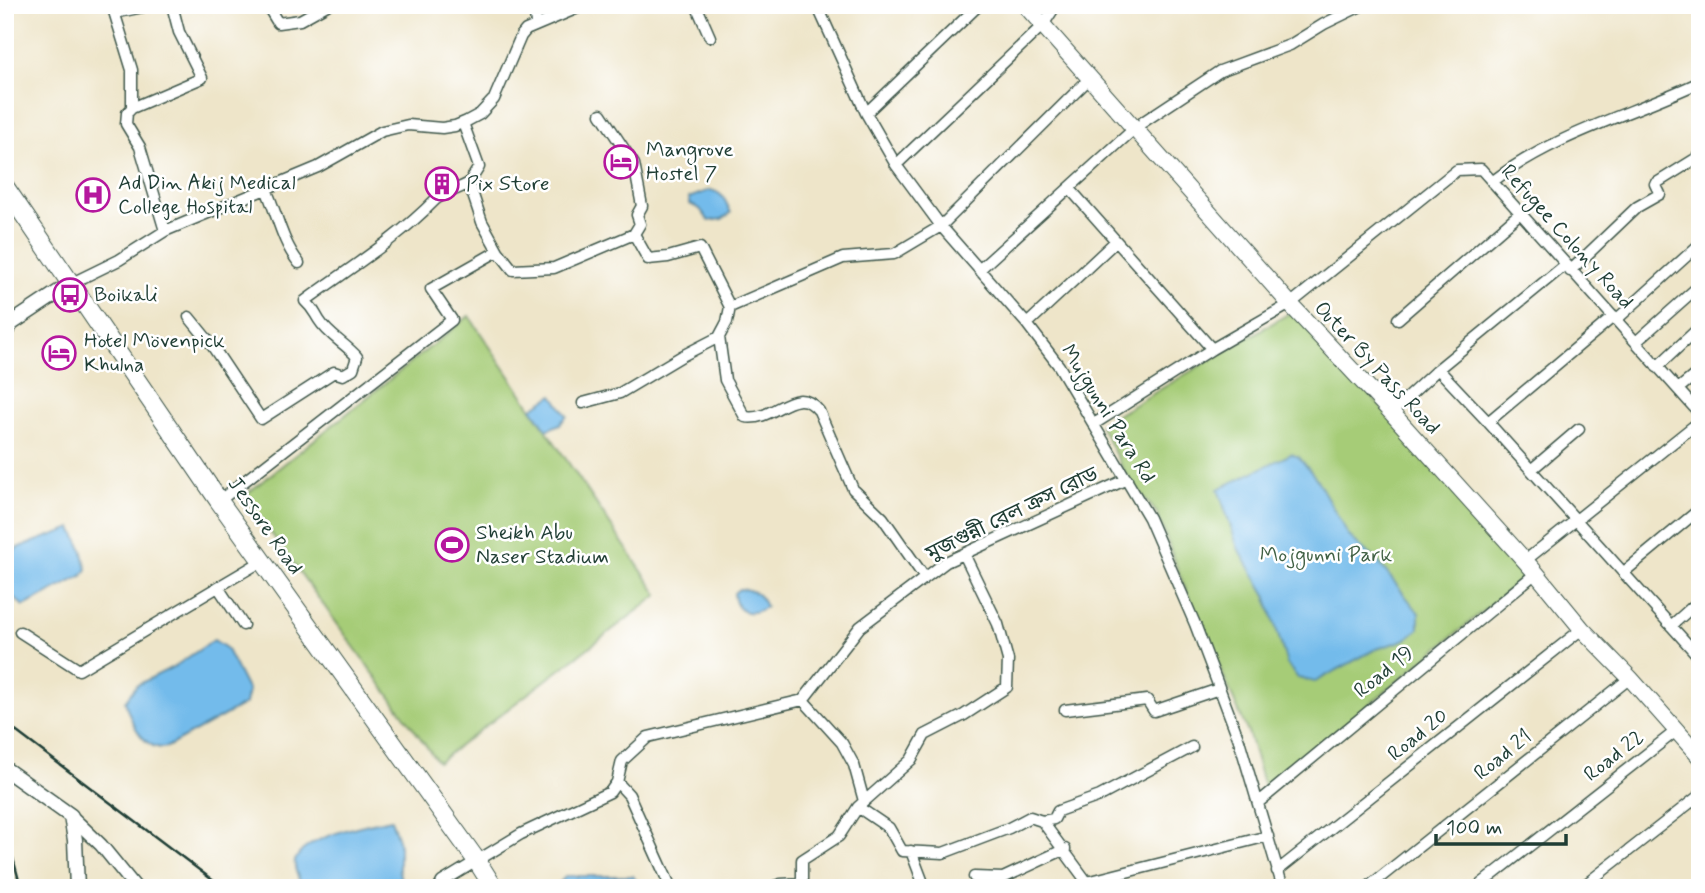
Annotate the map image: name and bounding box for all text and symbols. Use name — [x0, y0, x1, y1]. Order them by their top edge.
place label: Mangrove Hostel 7 — [646, 136, 734, 188]
hotel icon: Mangrove Hostel 7 — [602, 143, 640, 181]
street label: Refugee Colony Road — [1494, 158, 1640, 316]
building icon: Pix Store — [423, 165, 461, 203]
place label: Ad Din Akij Medical College Hospital — [118, 169, 296, 221]
place label: Pix Store — [466, 170, 550, 198]
hospital icon: Ad Din Akij Medical College Hospital — [74, 176, 112, 214]
bus stop icon: Boikali — [51, 276, 89, 314]
place label: Boikali — [94, 281, 158, 309]
street label: Outer By Pass Road — [1308, 295, 1446, 441]
place label: Hotel Mövenpick Khulna — [84, 327, 225, 379]
hotel icon: Hotel Mövenpick Khulna — [40, 334, 78, 372]
street label: Mujgunni Para Rd — [1053, 339, 1162, 489]
street label: মুজগুন্নী রেল ক্রস রোড — [920, 460, 1104, 568]
street label: Jessore Road — [221, 471, 309, 581]
place label: Sheikh Abu Naser Stadium — [476, 519, 609, 571]
sports icon: Sheikh Abu Naser Stadium — [433, 526, 471, 564]
park label: Mojgunni Park — [1260, 541, 1392, 570]
street label: Road 19 — [1348, 639, 1420, 705]
street label: Road 20 — [1382, 702, 1454, 768]
street label: Road 21 — [1468, 723, 1538, 787]
street label: Road 22 — [1578, 724, 1650, 788]
scale bar — [1436, 802, 1565, 846]
text: 100 m — [1446, 814, 1502, 842]

